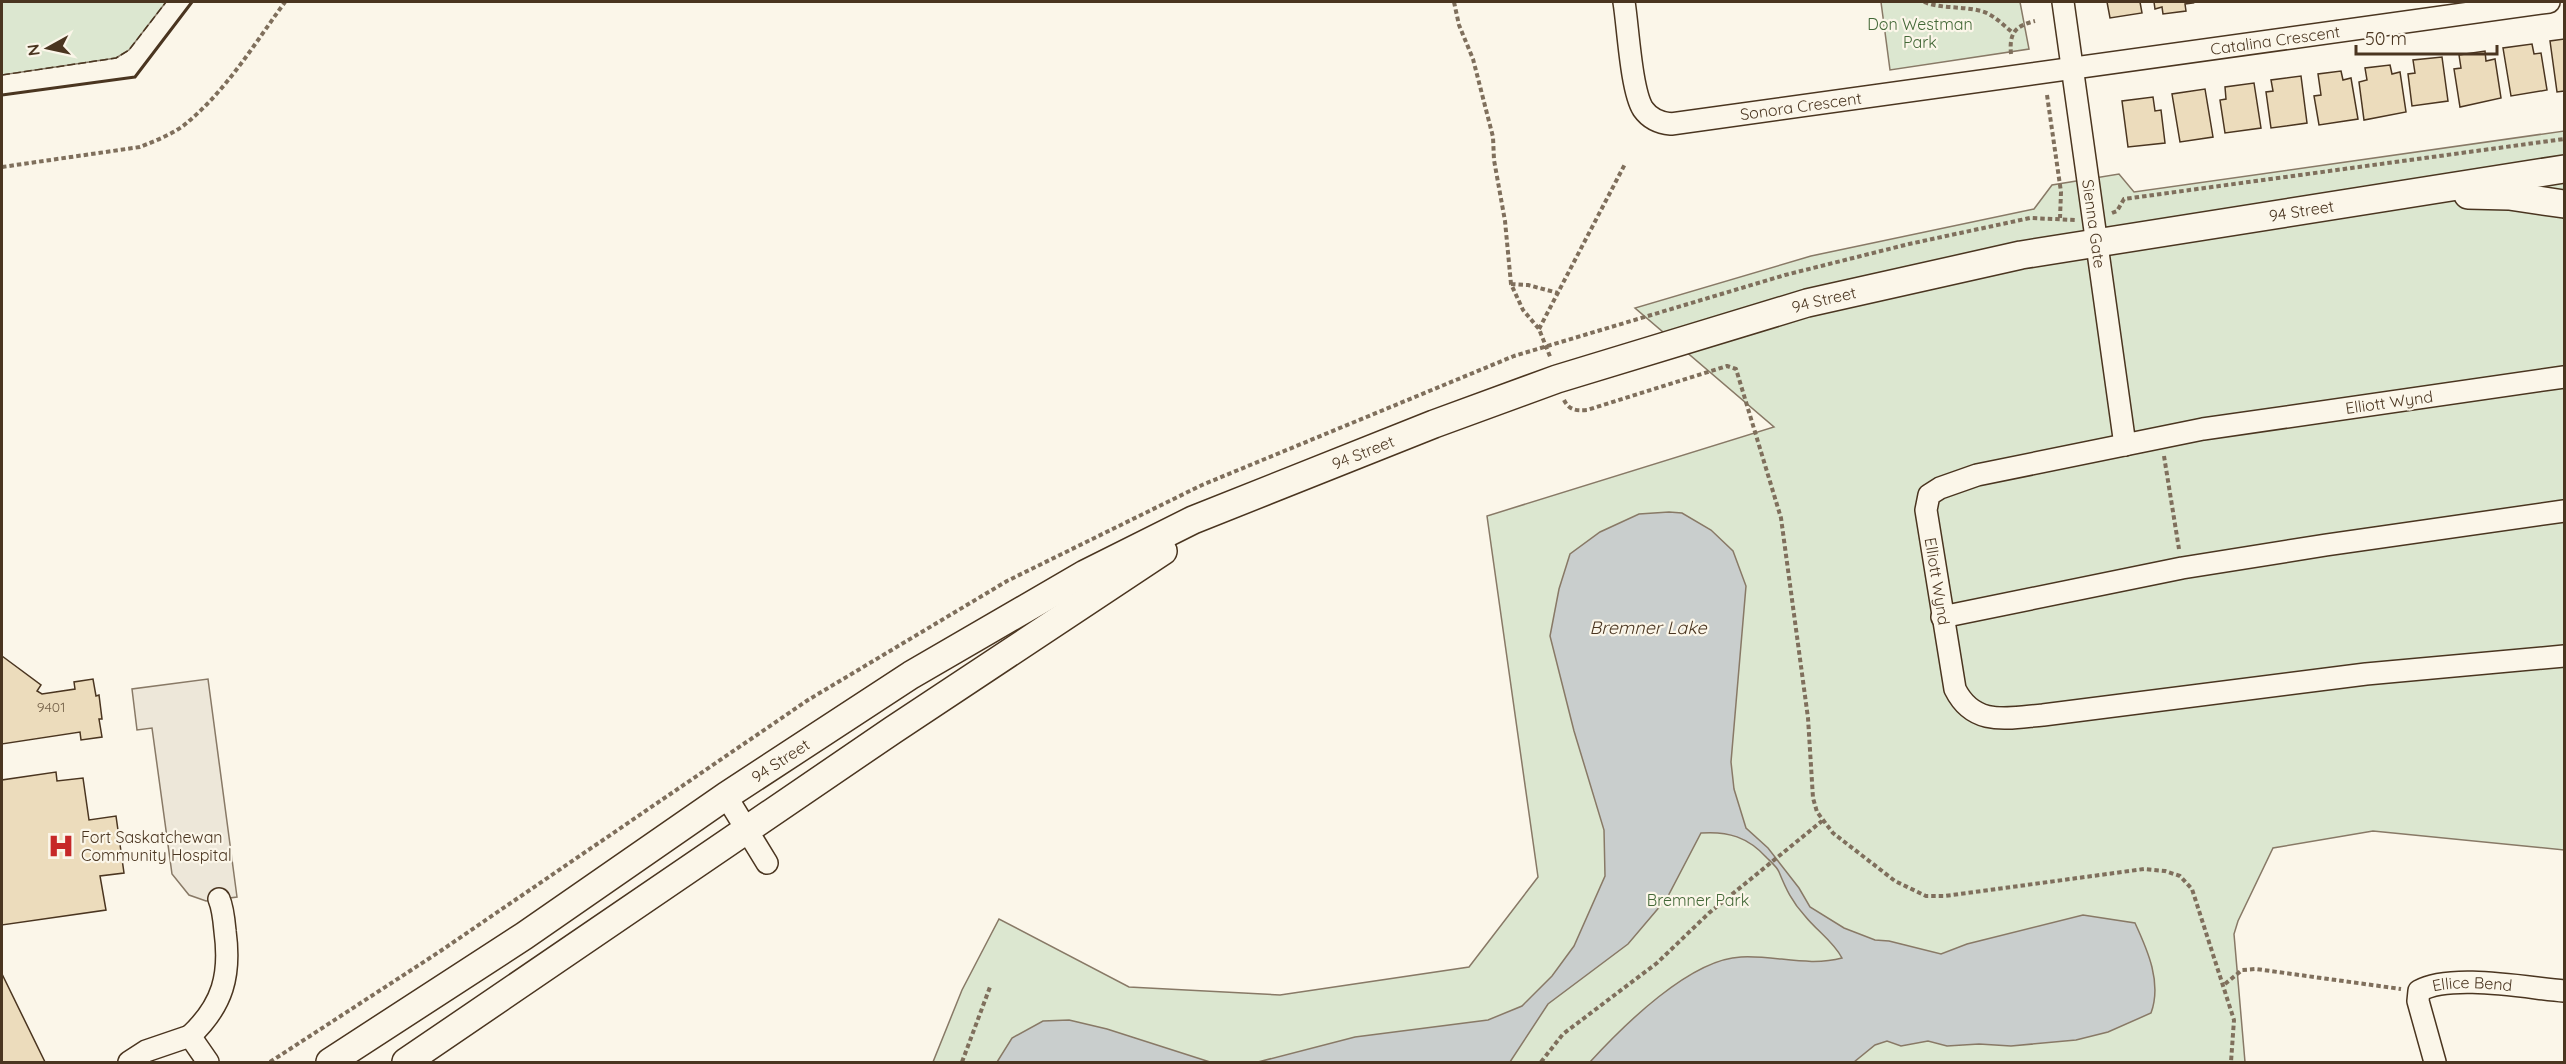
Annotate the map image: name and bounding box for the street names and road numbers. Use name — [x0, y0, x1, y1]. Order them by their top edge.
street label: Catalina Crescent — [2209, 21, 2341, 59]
street label: Sonora Crescent — [1739, 88, 1863, 124]
street label: Sienna Gate — [2078, 178, 2110, 270]
street label: 94 Street — [2267, 196, 2335, 226]
street label: 94 Street — [1789, 282, 1858, 317]
street label: Elliott Wynd — [2344, 386, 2434, 418]
street label: 94 Street — [1329, 431, 1397, 474]
street label: Elliott Wynd — [1921, 536, 1954, 626]
street label: 94 Street — [747, 734, 813, 787]
street label: Ellice Bend — [2430, 972, 2513, 996]

